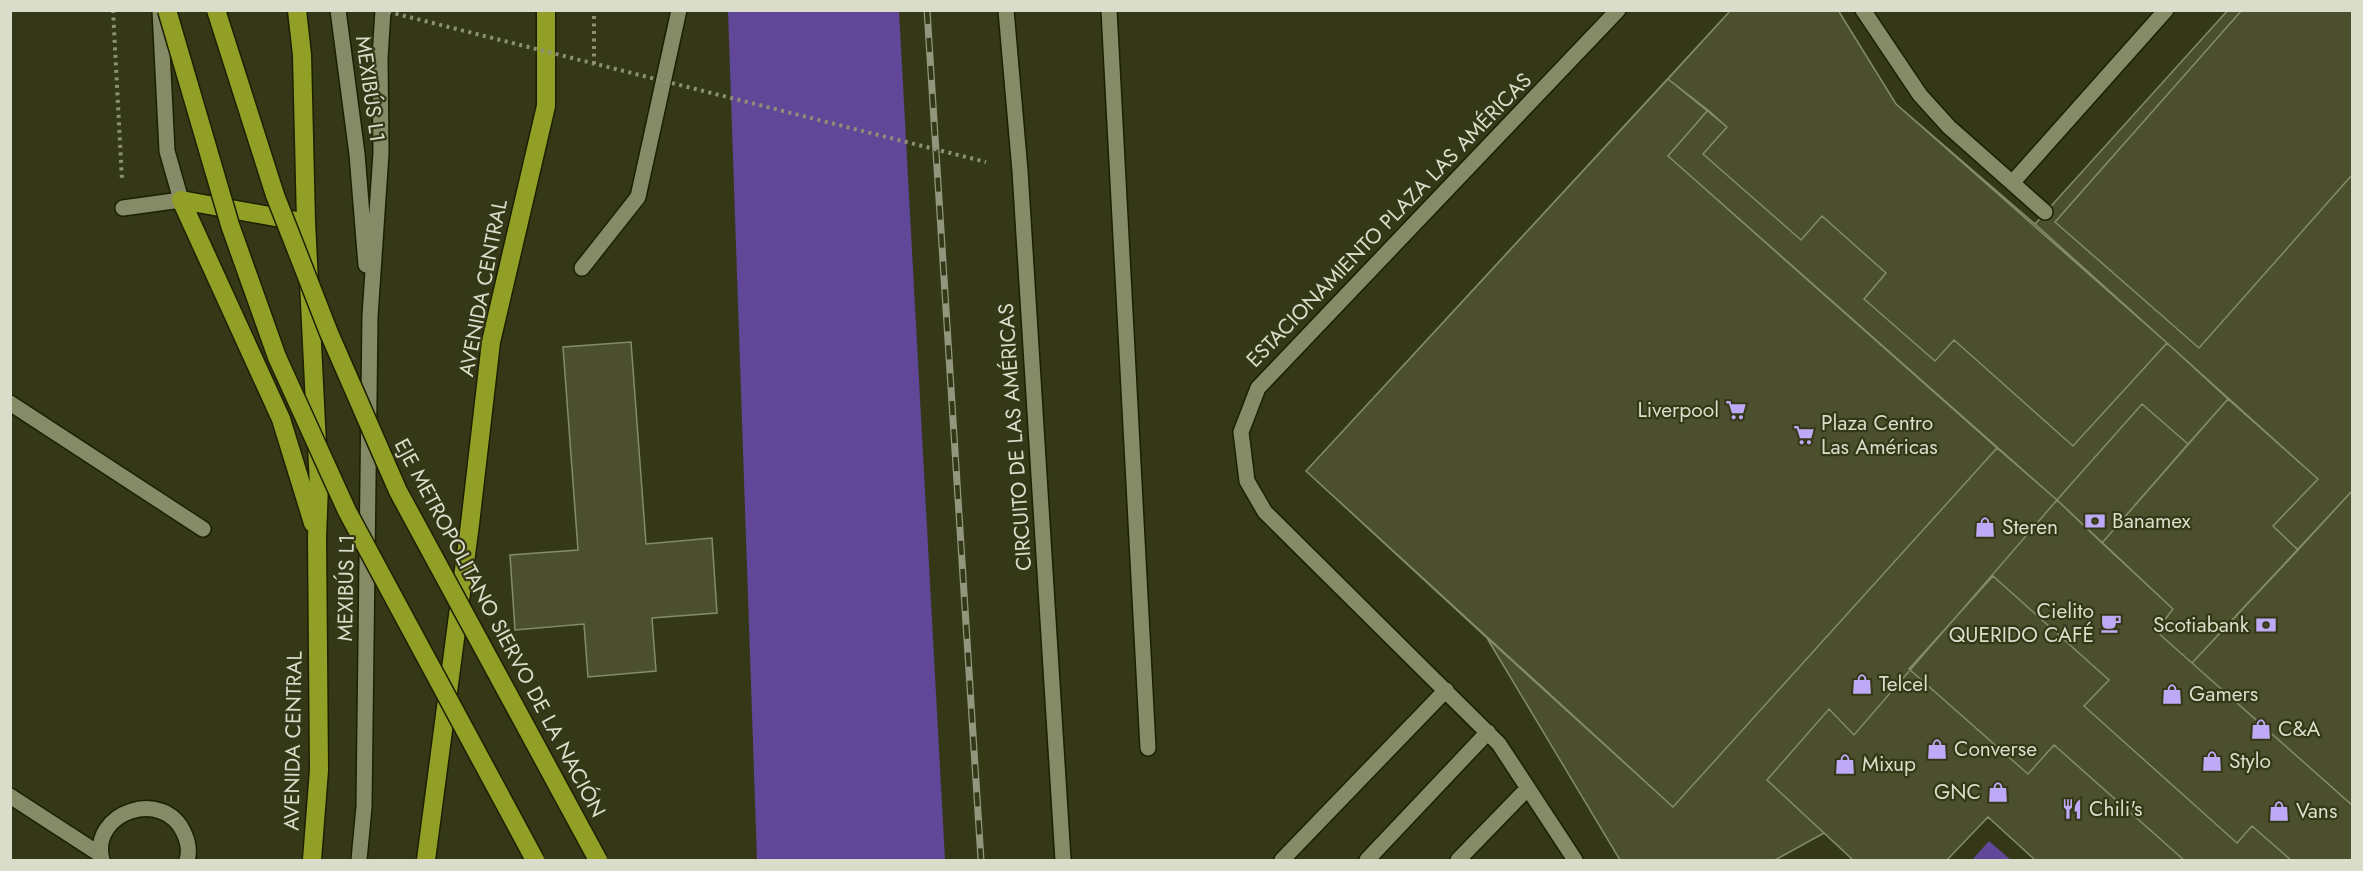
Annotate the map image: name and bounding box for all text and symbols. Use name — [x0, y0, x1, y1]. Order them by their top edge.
street label: MEXIBÚS L1 — [348, 34, 392, 144]
street label: ESTACIONAMIENTO PLAZA LAS AMÉRICAS — [1240, 66, 1538, 374]
street label: AVENIDA CENTRAL — [451, 197, 515, 379]
street label: CIRCUITO DE LAS AMÉRICAS — [991, 302, 1039, 572]
place label: Liverpool — [1637, 395, 1719, 425]
supermarket icon: Liverpool — [1724, 398, 1748, 422]
place label: Plaza Centro Las Américas — [1821, 408, 1938, 462]
supermarket icon: Plaza Centro Las Américas — [1792, 423, 1816, 447]
street label: EJE METROPOLITANO SIERVO DE LA NACIÓN — [387, 433, 613, 823]
place label: Banamex — [2112, 506, 2191, 536]
bank icon: Banamex — [2083, 509, 2107, 533]
place label: Steren — [2002, 512, 2058, 542]
shop icon: Steren — [1973, 515, 1997, 539]
street label: MEXIBÚS L1 — [330, 534, 362, 642]
place label: Cielito QUERIDO CAFÉ — [1949, 596, 2094, 650]
place label: Scotiabank — [2153, 610, 2250, 640]
cafe icon: Cielito QUERIDO CAFÉ — [2099, 611, 2123, 635]
bank icon: Scotiabank — [2254, 613, 2278, 637]
street label: AVENIDA CENTRAL — [276, 650, 310, 831]
place label: Telcel — [1879, 669, 1928, 699]
shop icon: Telcel — [1850, 672, 1874, 696]
place label: Gamers — [2189, 679, 2258, 709]
shop icon: Gamers — [2160, 682, 2184, 706]
place label: C&A — [2278, 714, 2321, 744]
shop icon: C&A — [2249, 717, 2273, 741]
place label: Converse — [1954, 734, 2037, 764]
shop icon: Converse — [1925, 737, 1949, 761]
place label: Stylo — [2229, 746, 2271, 776]
place label: Mixup — [1862, 749, 1916, 779]
shop icon: Stylo — [2200, 749, 2224, 773]
shop icon: Mixup — [1833, 752, 1857, 776]
place label: GNC — [1934, 777, 1981, 807]
shop icon: GNC — [1986, 780, 2010, 804]
place label: Chili's — [2089, 794, 2143, 824]
place label: Vans — [2296, 796, 2337, 826]
restaurant icon: Chili's — [2060, 797, 2084, 821]
shop icon: Vans — [2267, 799, 2291, 823]

